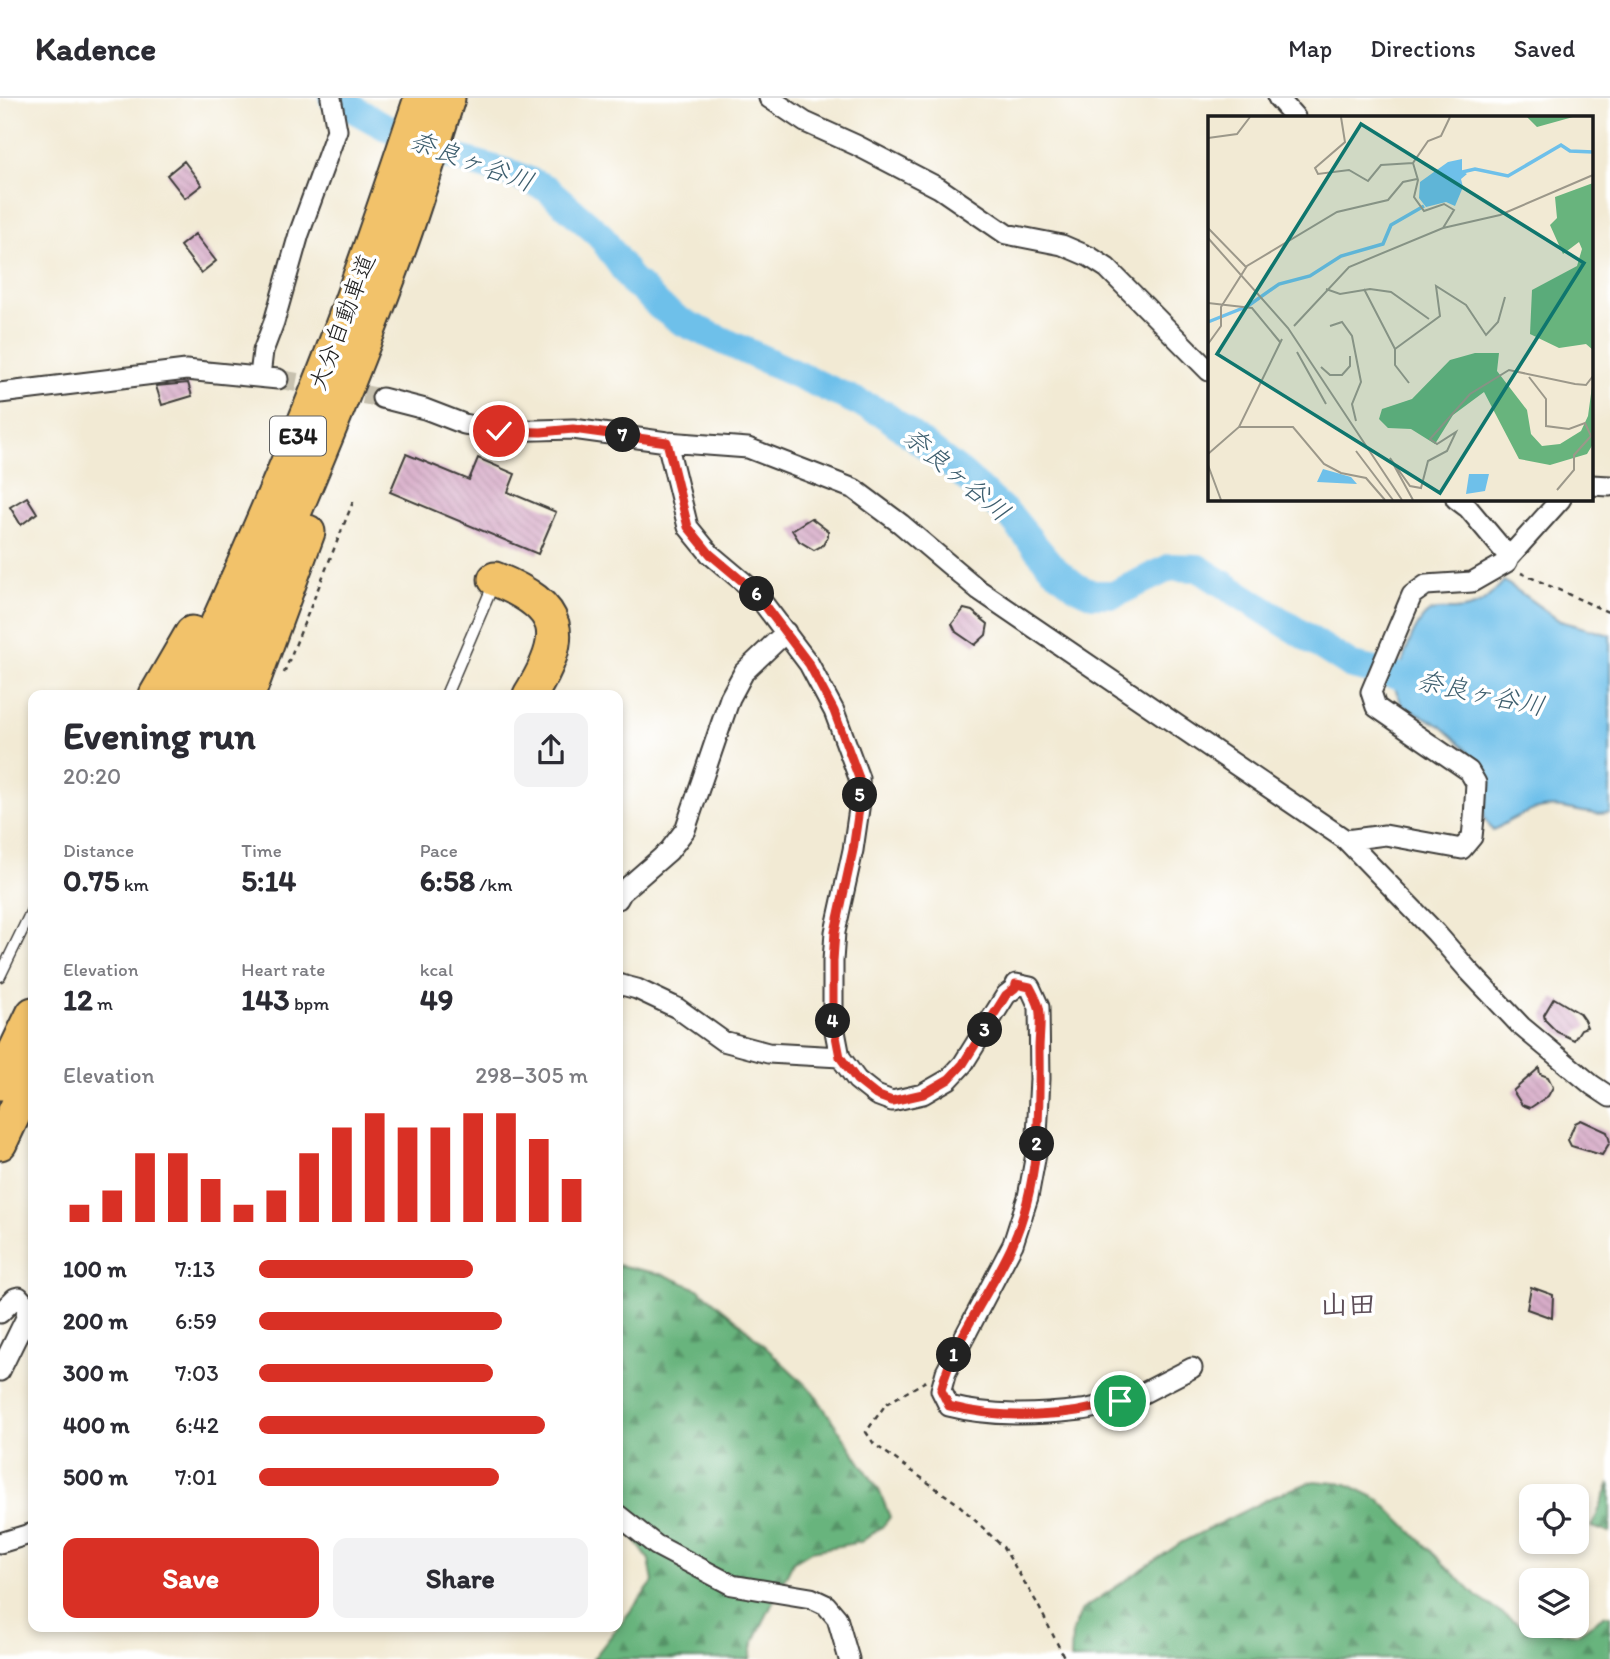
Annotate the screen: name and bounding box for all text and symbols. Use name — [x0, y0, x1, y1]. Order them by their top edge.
text: Kadence — [35, 29, 156, 68]
text: Map — [1288, 34, 1332, 63]
text: Directions — [1370, 34, 1476, 63]
text: Saved — [1514, 34, 1575, 63]
inset map — [1208, 116, 1592, 500]
water label: 奈良ヶ谷川 — [405, 124, 539, 198]
street label: 大分自動車道 — [302, 249, 381, 394]
pin — [469, 401, 529, 461]
icon: check — [480, 412, 518, 450]
road number: E34 — [270, 416, 326, 456]
pin: 7 — [606, 418, 640, 452]
water label: 奈良ヶ谷川 — [897, 420, 1017, 528]
text: 7 — [618, 423, 627, 446]
pin: 6 — [740, 576, 774, 612]
text: 6 — [751, 582, 762, 605]
water label: 奈良ヶ谷川 — [1414, 664, 1548, 722]
text: Evening run — [63, 713, 256, 759]
button: share — [514, 713, 588, 787]
text: 20:20 — [63, 762, 121, 790]
pin: 5 — [842, 778, 878, 812]
text: 5 — [855, 783, 864, 806]
text: Distance — [63, 839, 134, 862]
text: Time — [241, 839, 282, 862]
text: Pace — [420, 839, 458, 862]
text: 0.75 — [63, 862, 120, 899]
text: 5:14 — [241, 862, 296, 899]
text: 6:58 — [420, 862, 475, 899]
text: km — [120, 873, 149, 896]
text: /km — [475, 873, 512, 896]
text: Elevation — [63, 958, 139, 981]
text: Heart rate — [241, 958, 325, 981]
text: kcal — [420, 958, 453, 981]
text: 12 — [63, 981, 93, 1018]
text: 143 — [241, 981, 290, 1018]
text: 49 — [420, 981, 453, 1018]
text: m — [93, 992, 113, 1015]
text: bpm — [290, 992, 329, 1015]
pin: 4 — [816, 1004, 850, 1038]
text: 4 — [827, 1009, 838, 1032]
pin: 3 — [968, 1012, 1002, 1048]
text: 3 — [979, 1018, 990, 1041]
text: Elevation — [63, 1061, 154, 1089]
text: 298–305 m — [475, 1061, 588, 1089]
pin: 2 — [1020, 1126, 1054, 1162]
text: 2 — [1032, 1132, 1042, 1155]
text: 100 m — [63, 1255, 127, 1283]
text: 7:13 — [175, 1255, 215, 1283]
district label: 山田 — [1320, 1287, 1376, 1321]
text: 200 m — [63, 1307, 128, 1335]
text: 6:59 — [175, 1307, 217, 1335]
pin: 1 — [936, 1338, 972, 1372]
text: 1 — [949, 1343, 958, 1366]
text: 300 m — [63, 1359, 128, 1387]
text: 7:03 — [175, 1359, 219, 1387]
pin — [1090, 1371, 1150, 1431]
icon: arrive — [1101, 1382, 1139, 1420]
text: 400 m — [63, 1411, 130, 1439]
text: 6:42 — [175, 1411, 219, 1439]
text: 500 m — [63, 1463, 128, 1491]
text: 7:01 — [175, 1463, 217, 1491]
map controls — [1519, 1484, 1589, 1638]
button: locate — [1519, 1484, 1589, 1554]
button: Save — [63, 1538, 319, 1618]
button: Share — [333, 1538, 588, 1618]
button: layers — [1519, 1568, 1589, 1638]

